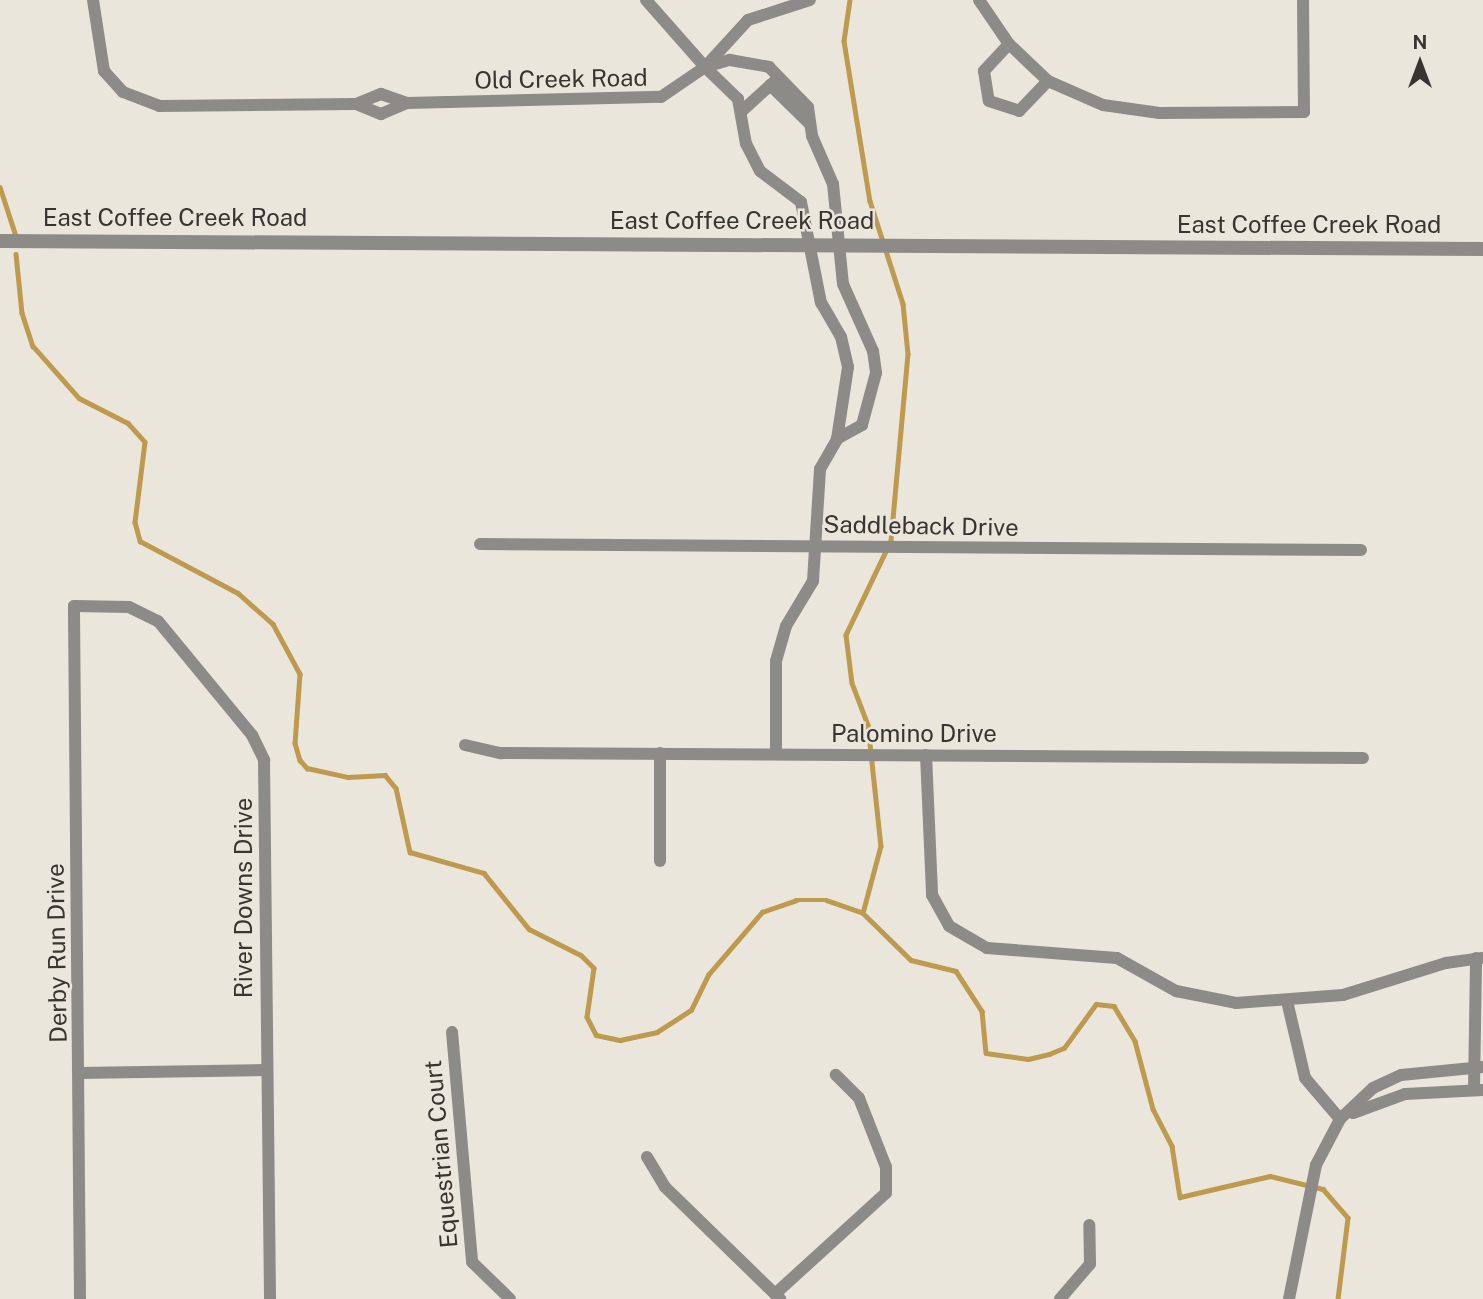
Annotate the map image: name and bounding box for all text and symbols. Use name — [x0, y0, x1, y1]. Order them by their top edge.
north arrow — [1385, 28, 1455, 98]
text: N — [1413, 31, 1427, 53]
street label: Old Creek Road — [474, 63, 648, 95]
street label: East Coffee Creek Road — [43, 204, 307, 232]
street label: East Coffee Creek Road — [610, 207, 874, 235]
street label: East Coffee Creek Road — [1177, 211, 1441, 239]
street label: Saddleback Drive — [823, 510, 1019, 542]
street label: Palomino Drive — [831, 720, 997, 748]
street label: River Downs Drive — [230, 798, 258, 998]
street label: Derby Run Drive — [41, 863, 73, 1043]
street label: Equestrian Court — [418, 1059, 464, 1249]

